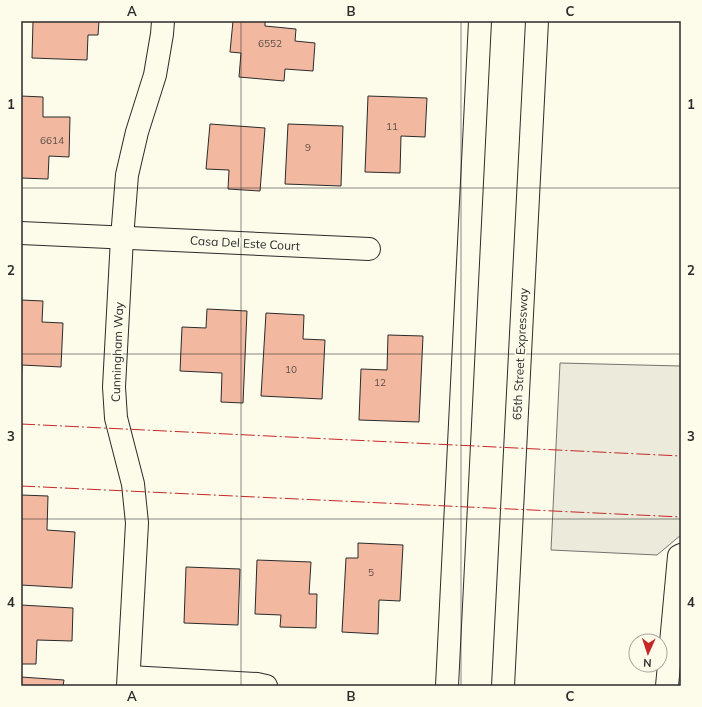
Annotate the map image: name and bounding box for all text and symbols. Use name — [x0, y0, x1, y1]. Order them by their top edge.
text: A — [127, 3, 137, 19]
text: B — [347, 3, 356, 19]
text: C — [566, 3, 575, 19]
house number: 6552 — [258, 37, 282, 50]
text: 1 — [7, 96, 15, 112]
text: 1 — [687, 96, 695, 112]
house number: 11 — [386, 120, 398, 133]
house number: 6614 — [40, 134, 64, 147]
house number: 9 — [305, 141, 311, 154]
street label: Casa Del Este Court — [190, 233, 300, 253]
text: 2 — [7, 262, 15, 278]
text: 2 — [687, 262, 695, 278]
street label: 65th Street Expressway — [509, 287, 531, 420]
street label: Cunningham Way — [108, 301, 126, 402]
house number: 10 — [285, 363, 297, 376]
house number: 12 — [374, 376, 386, 389]
text: 3 — [7, 428, 15, 444]
text: 3 — [687, 428, 695, 444]
house number: 5 — [368, 566, 374, 579]
text: 4 — [7, 594, 15, 610]
text: 4 — [687, 594, 695, 610]
north arrow — [628, 633, 668, 673]
text: N — [643, 656, 652, 670]
text: A — [127, 688, 137, 704]
text: B — [347, 688, 356, 704]
text: C — [566, 688, 575, 704]

